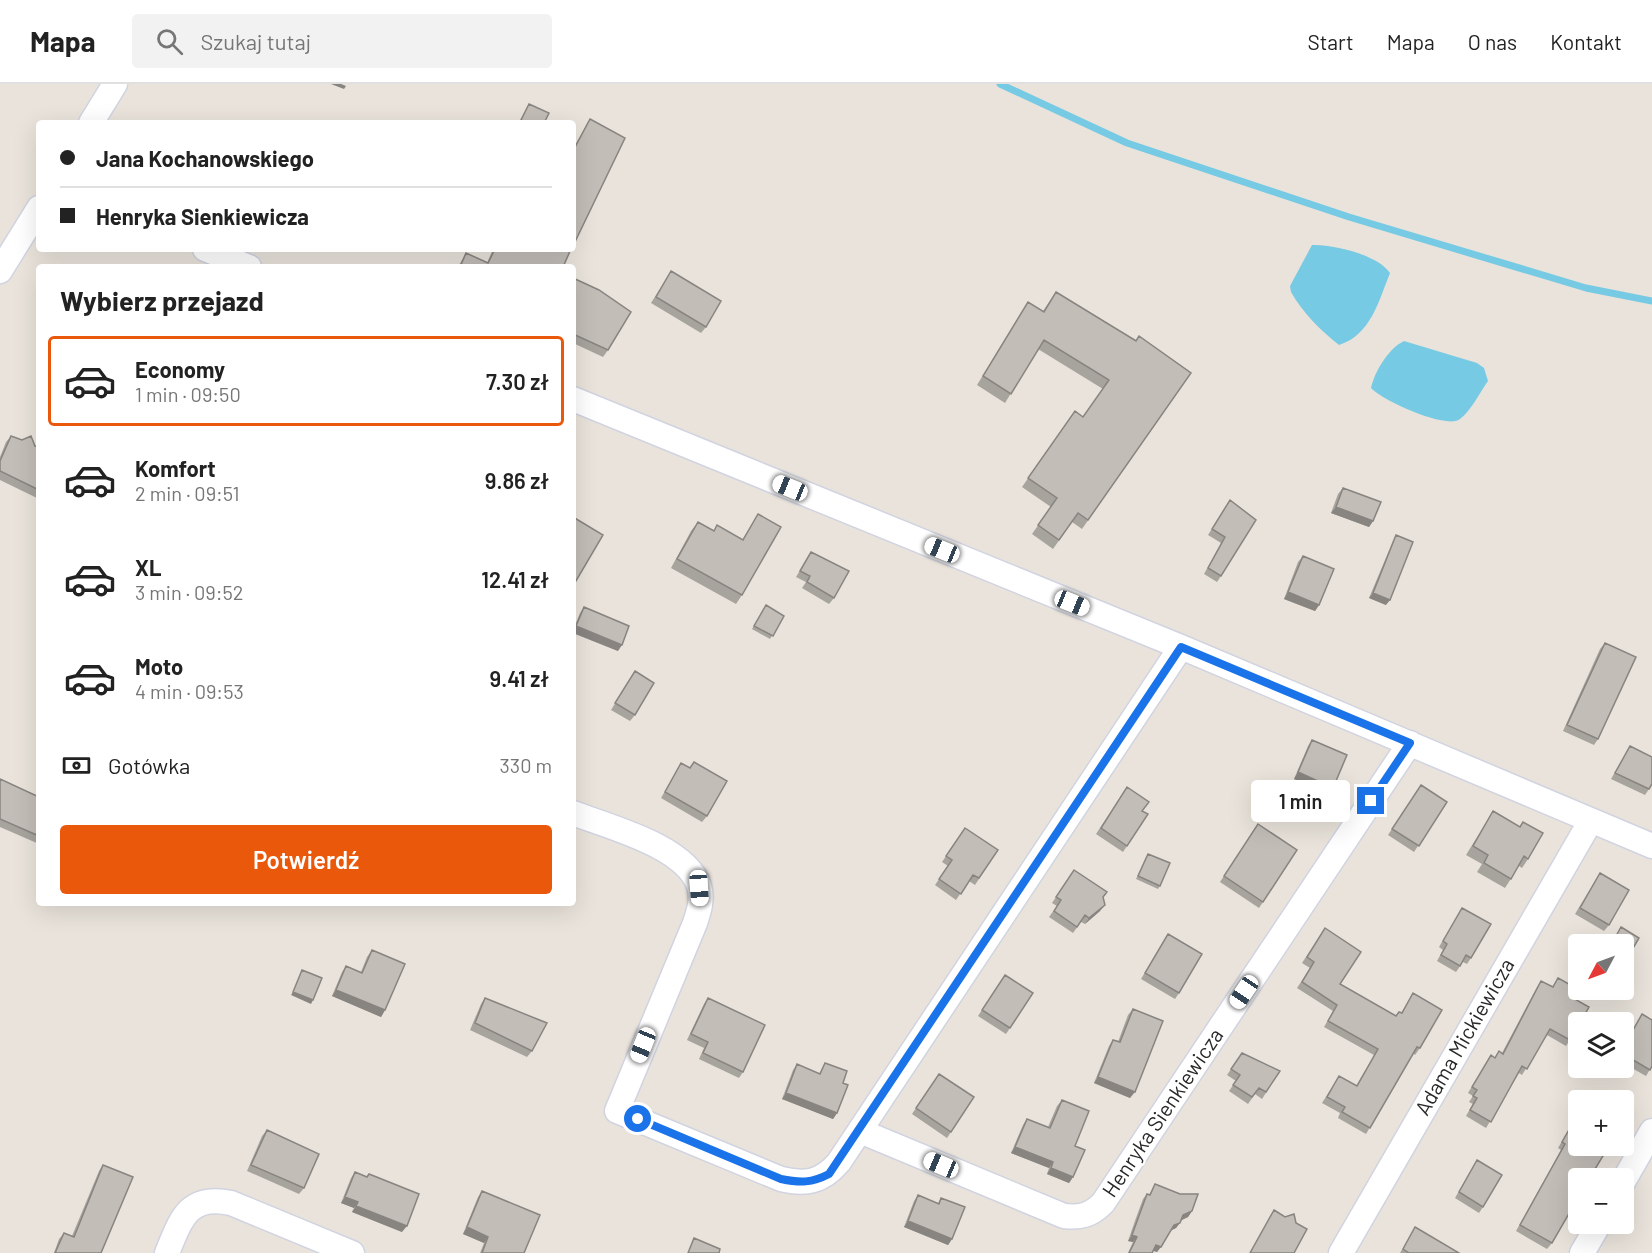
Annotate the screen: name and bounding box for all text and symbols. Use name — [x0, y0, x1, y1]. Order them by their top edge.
search box — [132, 14, 552, 68]
text: Mapa — [30, 24, 96, 58]
icon: search — [153, 25, 186, 58]
text: Szukaj tutaj — [201, 28, 311, 54]
text: Start — [1307, 29, 1354, 54]
text: Mapa — [1387, 29, 1435, 54]
text: O nas — [1468, 29, 1517, 54]
text: Kontakt — [1550, 29, 1622, 54]
text: Jana Kochanowskiego — [96, 145, 314, 171]
text: Henryka Sienkiewicza — [96, 203, 309, 229]
text: Wybierz przejazd — [60, 284, 264, 316]
icon: car — [63, 354, 117, 408]
text: Economy — [135, 356, 225, 382]
text: 7.30 zł — [486, 368, 549, 394]
text: 1 min · 09:50 — [135, 382, 241, 406]
icon: car — [63, 453, 117, 507]
text: Komfort — [135, 455, 216, 481]
text: 9.86 zł — [485, 467, 549, 493]
car — [770, 473, 810, 503]
text: 2 min · 09:51 — [135, 481, 240, 505]
car — [922, 535, 962, 565]
icon: car — [63, 552, 117, 606]
text: XL — [135, 554, 161, 580]
text: 12.41 zł — [481, 566, 549, 592]
text: 3 min · 09:52 — [135, 580, 243, 604]
car — [1052, 588, 1092, 618]
icon: car — [63, 651, 117, 705]
text: Moto — [135, 653, 183, 679]
text: 9.41 zł — [490, 665, 549, 691]
text: 4 min · 09:53 — [135, 679, 244, 703]
icon: cash — [60, 749, 93, 782]
text: Gotówka — [108, 752, 190, 778]
text: 330 m — [500, 753, 552, 777]
callout: 1 min — [1251, 780, 1350, 822]
route end — [1357, 787, 1384, 814]
text: 1 min — [1279, 789, 1322, 813]
button: Potwierdź — [60, 825, 552, 894]
car — [689, 869, 709, 907]
north arrow — [1568, 934, 1634, 1000]
map controls — [1568, 934, 1634, 1234]
street label: Adama Mickiewicza — [1409, 954, 1519, 1119]
car — [1226, 972, 1262, 1012]
button: layers — [1568, 1012, 1634, 1078]
street label: Henryka Sienkiewicza — [1096, 1023, 1227, 1201]
car — [628, 1025, 658, 1065]
button: + — [1568, 1090, 1634, 1156]
route start — [624, 1105, 651, 1132]
car — [921, 1150, 961, 1180]
button: − — [1568, 1168, 1634, 1234]

